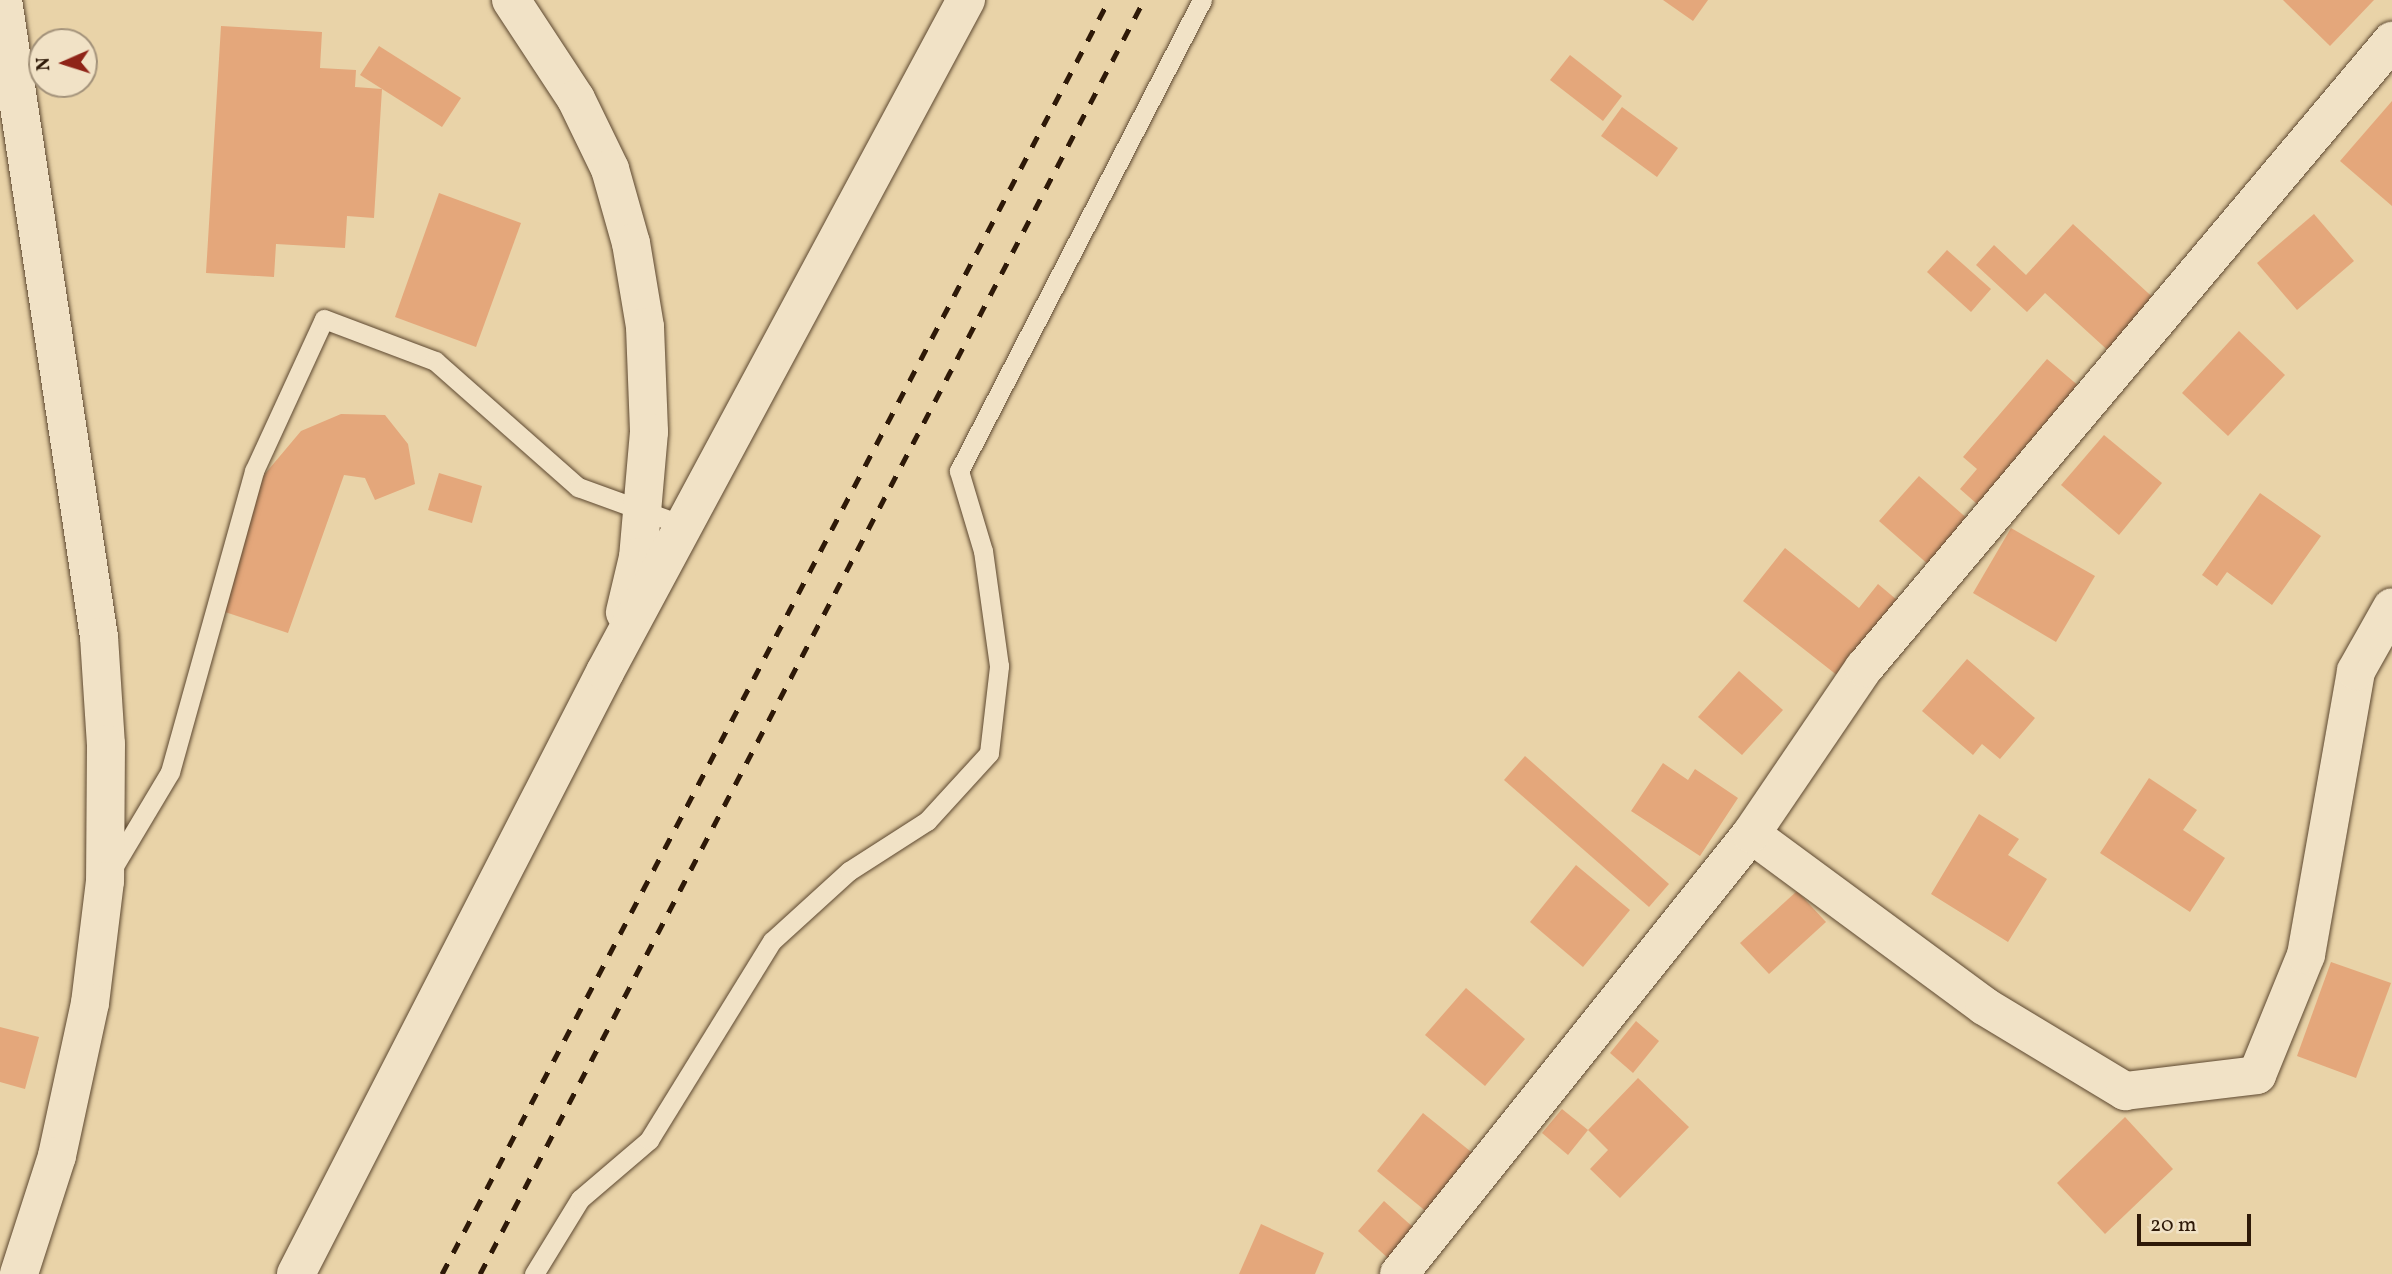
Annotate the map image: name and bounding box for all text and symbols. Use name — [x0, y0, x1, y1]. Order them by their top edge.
north arrow — [28, 28, 98, 98]
text: N — [31, 56, 57, 72]
scale bar — [2140, 1200, 2254, 1244]
text: 20 m — [2150, 1211, 2196, 1240]

